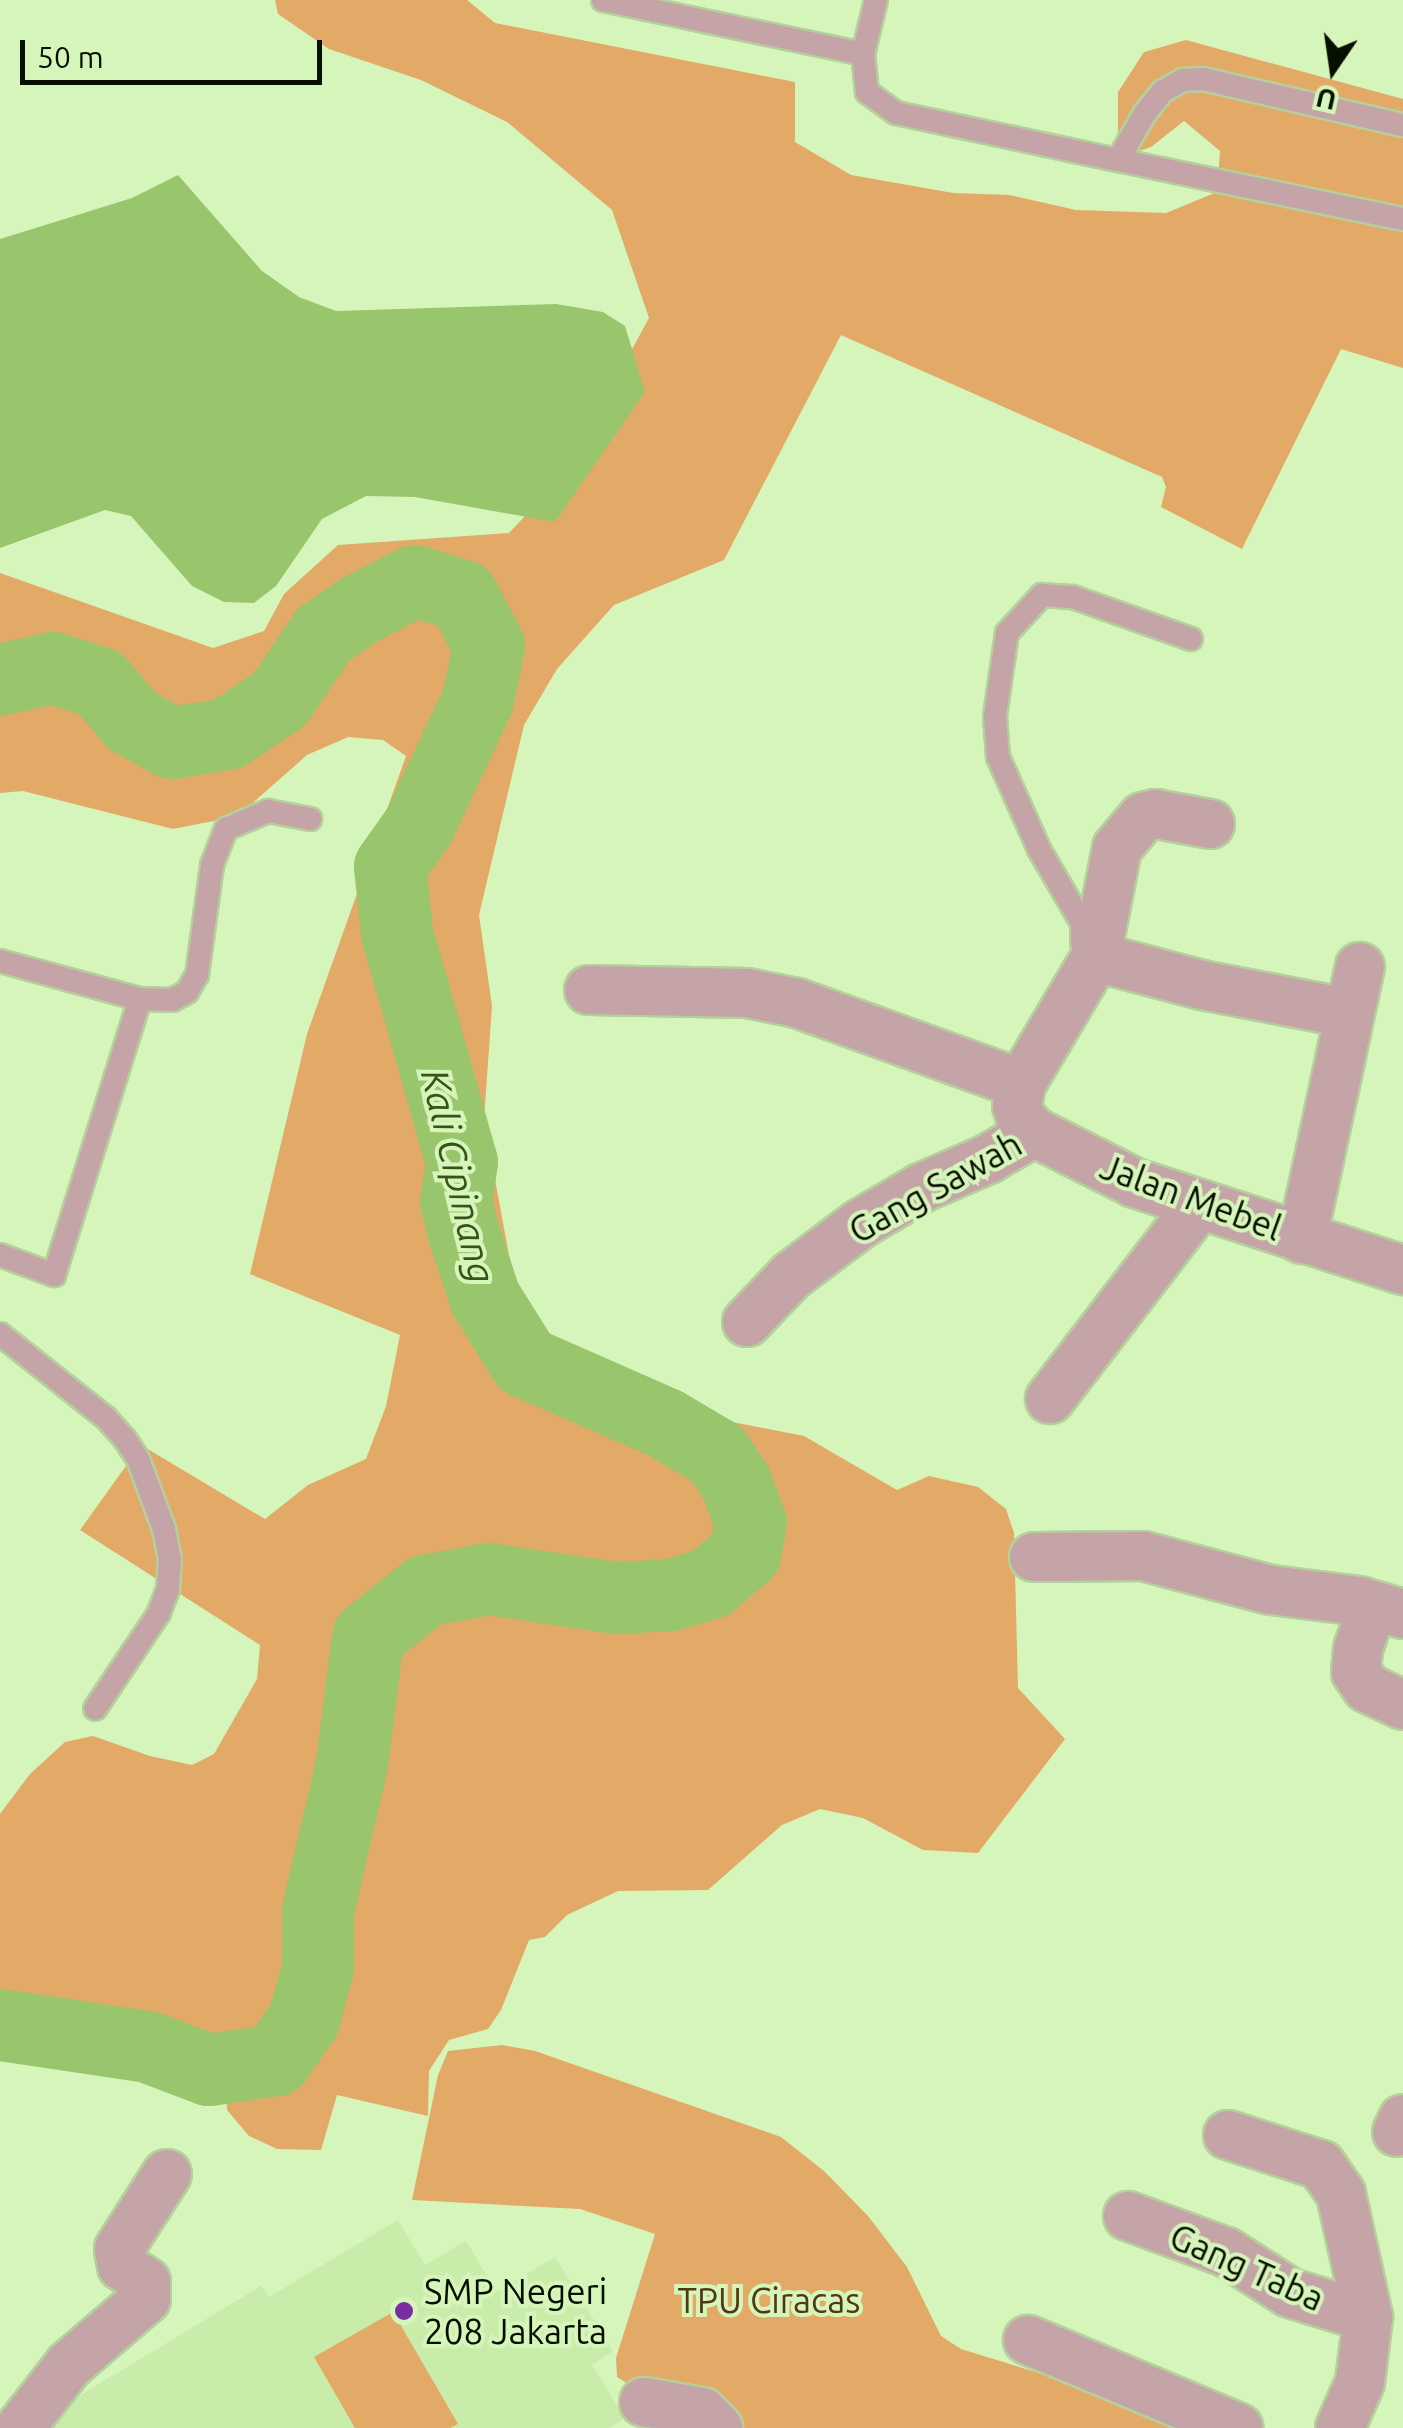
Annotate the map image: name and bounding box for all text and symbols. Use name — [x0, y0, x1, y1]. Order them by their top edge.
scale bar — [25, 20, 328, 82]
north arrow — [1283, 20, 1383, 120]
text: 50 m — [37, 40, 104, 74]
text: U — [1313, 82, 1339, 117]
water label: Kali Cipinang — [411, 1065, 505, 1287]
street label: Gang Sawah — [841, 1122, 1029, 1252]
street label: Jalan Mebel — [1095, 1145, 1287, 1249]
street label: Gang Taba — [1164, 2214, 1330, 2320]
place label: SMP Negeri 208 Jakarta — [424, 2270, 607, 2352]
park label: TPU Ciracas — [678, 2279, 860, 2321]
marker: SMP Negeri 208 Jakarta — [393, 2300, 415, 2322]

